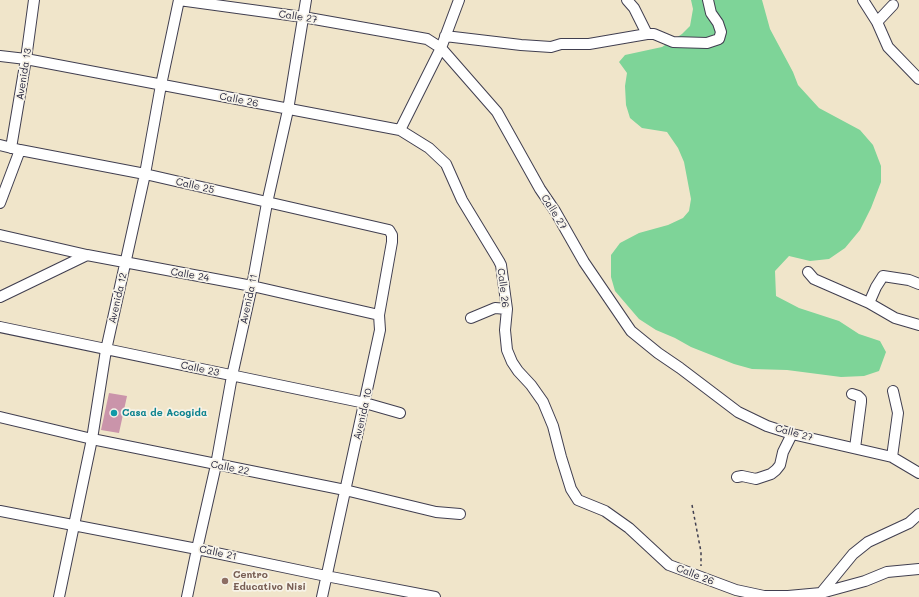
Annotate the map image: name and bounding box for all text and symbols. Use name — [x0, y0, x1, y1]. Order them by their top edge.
street label: Calle 27 — [278, 8, 318, 26]
street label: Avenida 13 — [14, 47, 34, 101]
street label: Calle 26 — [219, 90, 259, 110]
street label: Calle 25 — [175, 176, 215, 196]
street label: Calle 27 — [539, 192, 569, 232]
street label: Calle 24 — [170, 266, 210, 284]
street label: Calle 26 — [495, 268, 511, 308]
street label: Avenida 12 — [106, 271, 130, 325]
street label: Avenida 11 — [238, 273, 260, 325]
street label: Calle 23 — [180, 359, 220, 379]
street label: Avenida 10 — [351, 387, 375, 441]
place label: Casa de Acogida — [122, 407, 207, 419]
marker: Casa de Acogida — [109, 408, 119, 418]
street label: Calle 27 — [774, 422, 814, 444]
street label: Calle 22 — [210, 458, 250, 478]
street label: Calle 21 — [198, 543, 238, 563]
street label: Calle 26 — [674, 562, 716, 588]
place label: Centro Educativo Nisi — [233, 569, 306, 592]
marker: Centro Educativo Nisi — [220, 576, 230, 586]

